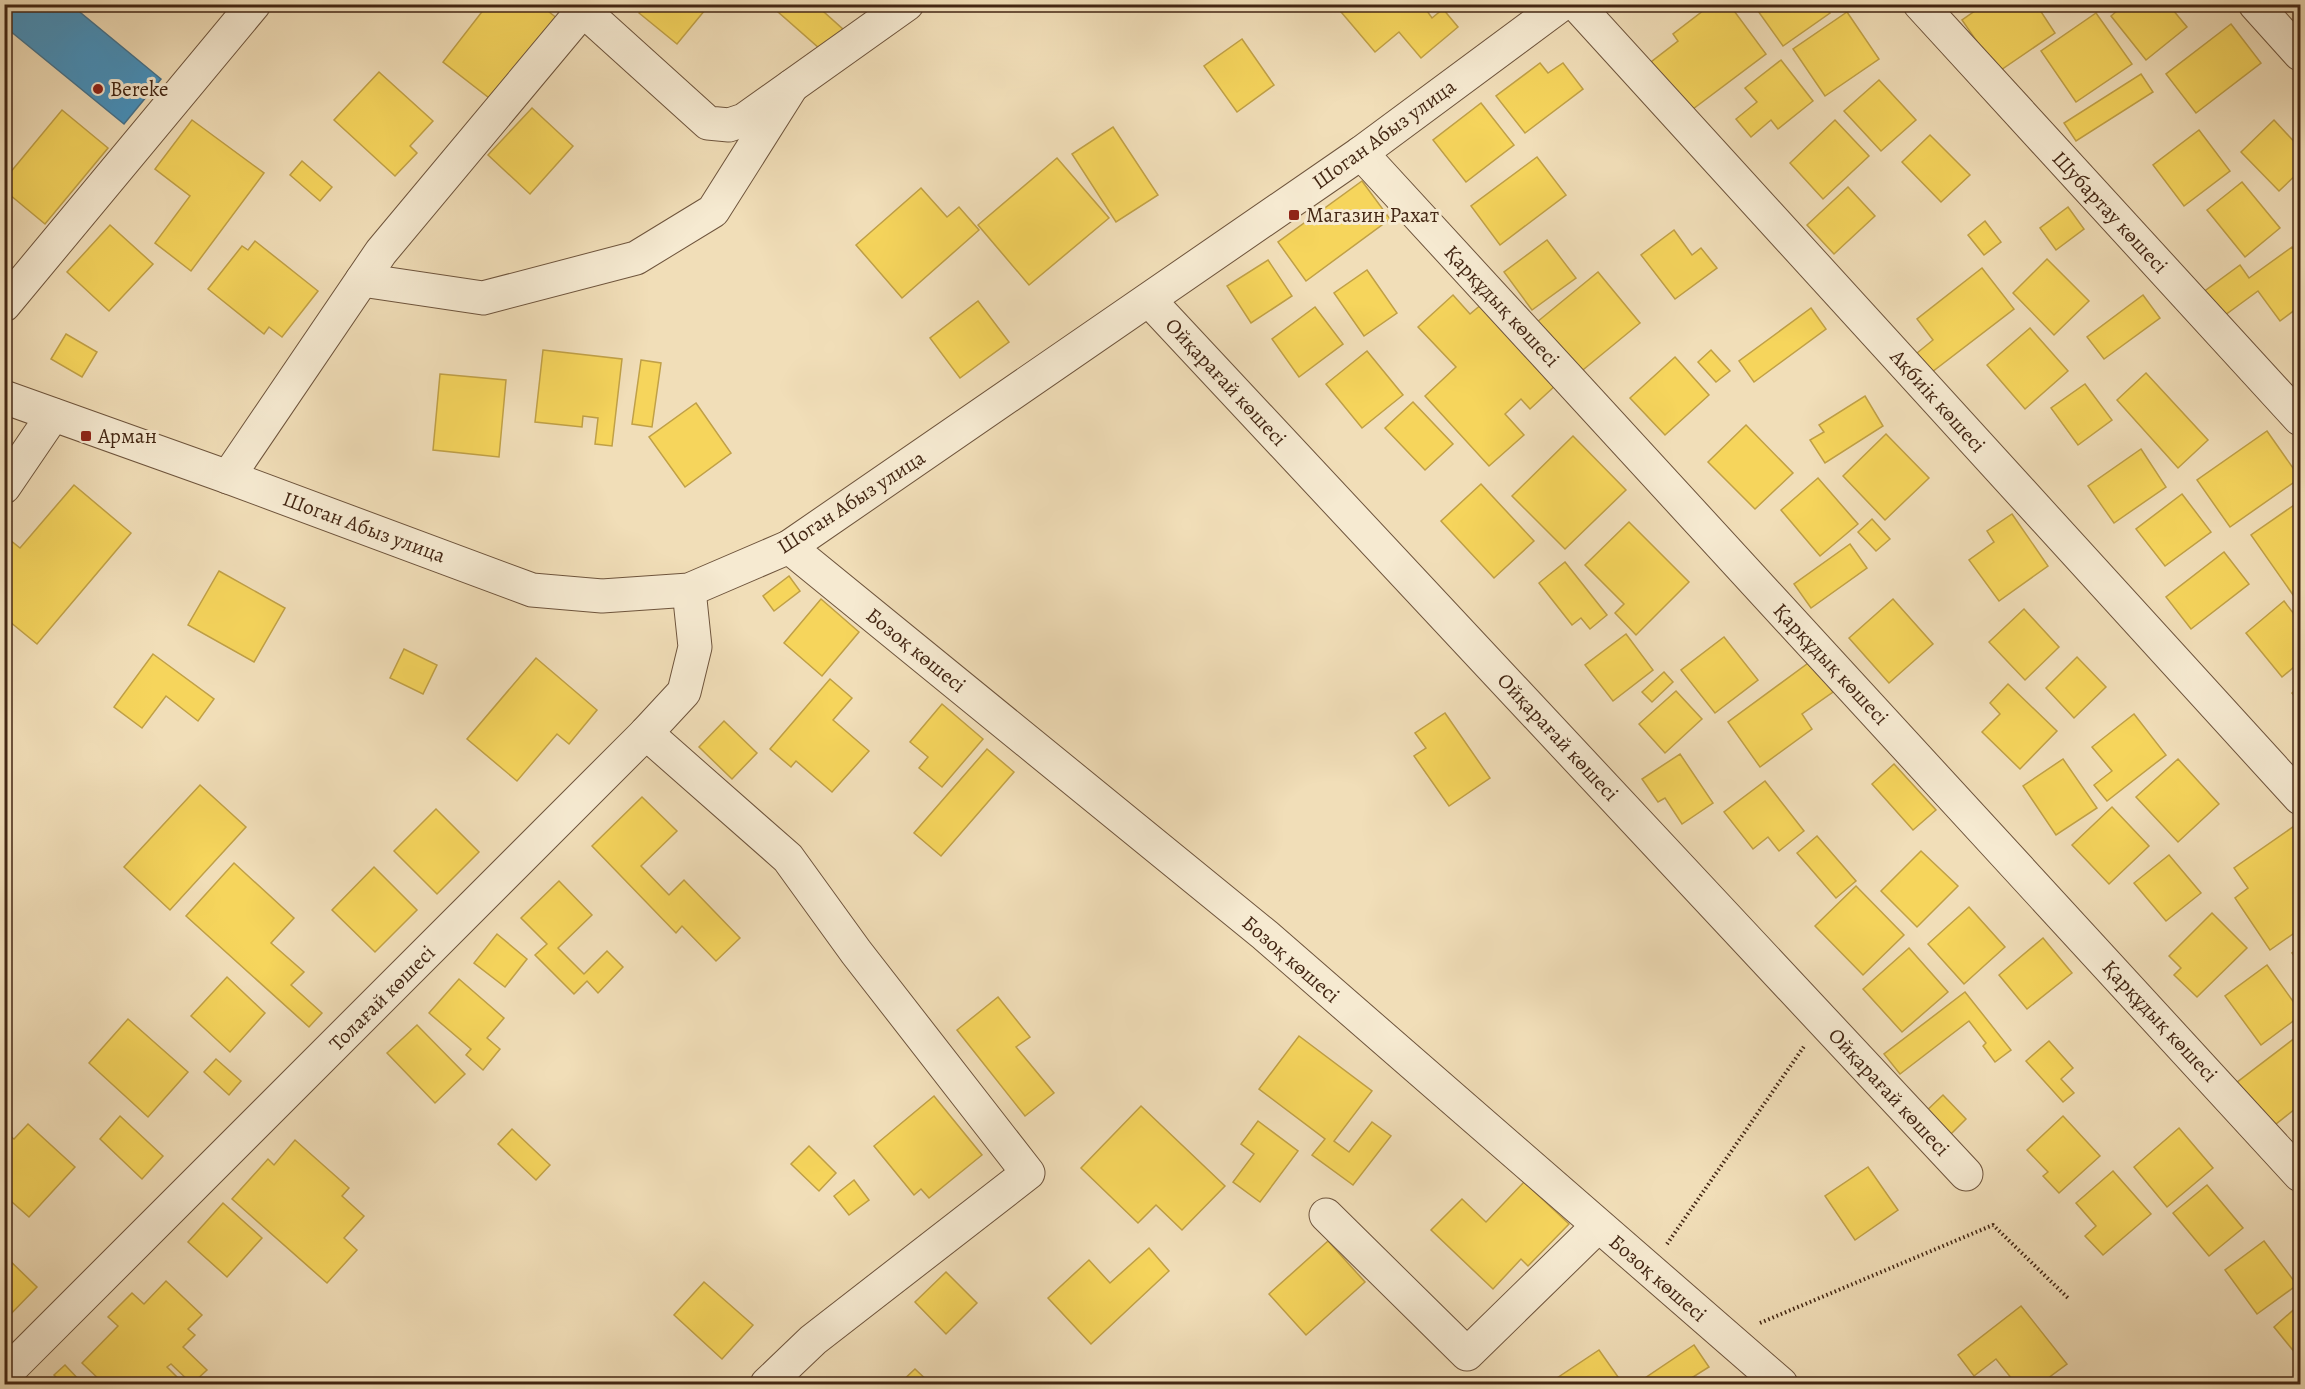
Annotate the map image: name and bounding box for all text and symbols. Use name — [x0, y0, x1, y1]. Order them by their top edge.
street label: Шоган Абыз улица — [1306, 72, 1462, 196]
place label: Bereke — [110, 75, 168, 103]
marker: Bereke — [91, 82, 105, 96]
street label: Шубартау көшесі — [2046, 145, 2174, 279]
place label: Магазин Рахат — [1306, 201, 1439, 229]
marker: Магазин Рахат — [1287, 208, 1301, 222]
street label: Қарқұдық көшесі — [1438, 239, 1566, 373]
street label: Ойқарағай көшесі — [1159, 312, 1293, 452]
street label: Ақбиік көшесі — [1883, 343, 1992, 459]
place label: Арман — [97, 422, 157, 450]
marker: Арман — [79, 429, 93, 443]
street label: Шоган Абыз улица — [772, 443, 931, 560]
street label: Шоган Абыз улица — [279, 485, 450, 570]
street label: Қарқұдық көшесі — [1767, 597, 1895, 731]
street label: Бозоқ көшесі — [860, 601, 972, 699]
street label: Ойқарағай көшесі — [1491, 667, 1625, 807]
street label: Бозоқ көшесі — [1236, 909, 1346, 1009]
street label: Толағай көшесі — [323, 939, 441, 1057]
street label: Қарқұдық көшесі — [2096, 954, 2224, 1088]
street label: Ойқарағай көшесі — [1822, 1022, 1956, 1162]
street label: Бозоқ көшесі — [1603, 1228, 1713, 1328]

